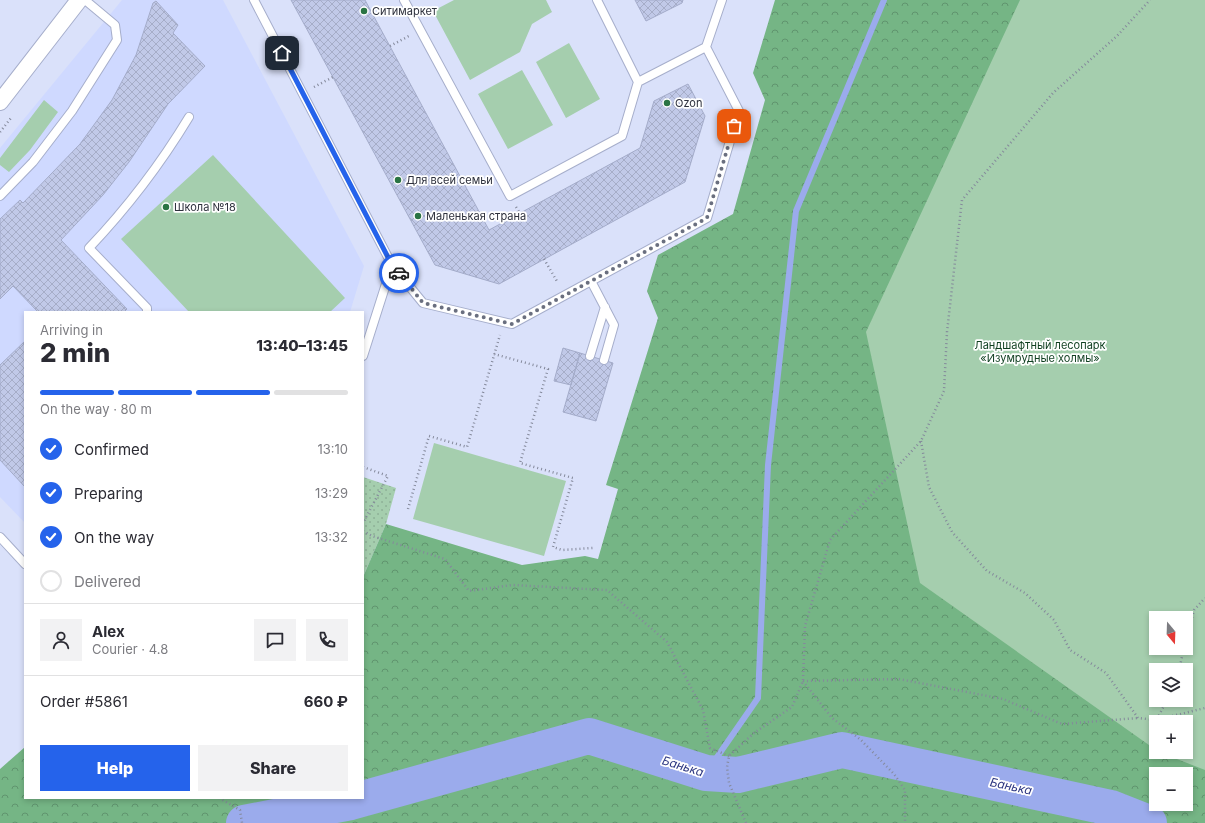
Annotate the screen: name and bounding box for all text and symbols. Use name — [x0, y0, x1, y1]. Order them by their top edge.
place label: Ситимаркет — [372, 4, 438, 18]
marker: Ситимаркет — [359, 6, 369, 16]
pin — [265, 36, 299, 70]
icon: home — [271, 42, 293, 64]
place label: Ozon — [675, 96, 702, 110]
marker: Ozon — [662, 98, 672, 108]
pin — [717, 109, 751, 143]
icon: bag — [723, 115, 745, 137]
place label: Для всей семьи — [406, 173, 493, 187]
marker: Для всей семьи — [393, 175, 403, 185]
place label: Школа №18 — [174, 200, 236, 214]
marker: Школа №18 — [161, 202, 171, 212]
place label: Маленькая страна — [426, 209, 526, 223]
marker: Маленькая страна — [413, 211, 423, 221]
courier — [379, 253, 419, 293]
icon: car — [388, 262, 410, 284]
text: Arriving in — [40, 322, 103, 338]
text: 13:40–13:45 — [256, 336, 348, 355]
text: 2 min — [40, 337, 110, 368]
park label: Ландшафтный лесопарк «Изумрудные холмы» — [974, 338, 1106, 365]
text: On the way · 80 m — [40, 401, 152, 417]
icon: check — [40, 438, 62, 460]
text: Confirmed — [74, 440, 149, 459]
text: 13:10 — [317, 441, 348, 457]
icon: check — [40, 482, 62, 504]
text: Preparing — [74, 484, 143, 503]
text: 13:29 — [315, 485, 348, 501]
icon: check — [40, 526, 62, 548]
text: On the way — [74, 528, 154, 547]
text: 13:32 — [315, 529, 348, 545]
text: Delivered — [74, 572, 141, 591]
north arrow — [1149, 611, 1193, 655]
map controls — [1149, 611, 1193, 811]
button: person — [40, 619, 82, 661]
button: chat — [254, 619, 296, 661]
button: phone — [306, 619, 348, 661]
text: Alex — [92, 622, 125, 641]
text: Courier · 4.8 — [92, 641, 168, 657]
button: layers — [1149, 663, 1193, 707]
text: Order #5861 — [40, 692, 128, 711]
text: 660 ₽ — [304, 692, 348, 711]
button: + — [1149, 715, 1193, 759]
button: Help — [40, 745, 190, 791]
button: Share — [198, 745, 348, 791]
water label: Банька — [660, 753, 706, 779]
button: − — [1149, 767, 1193, 811]
water label: Банька — [989, 774, 1033, 798]

